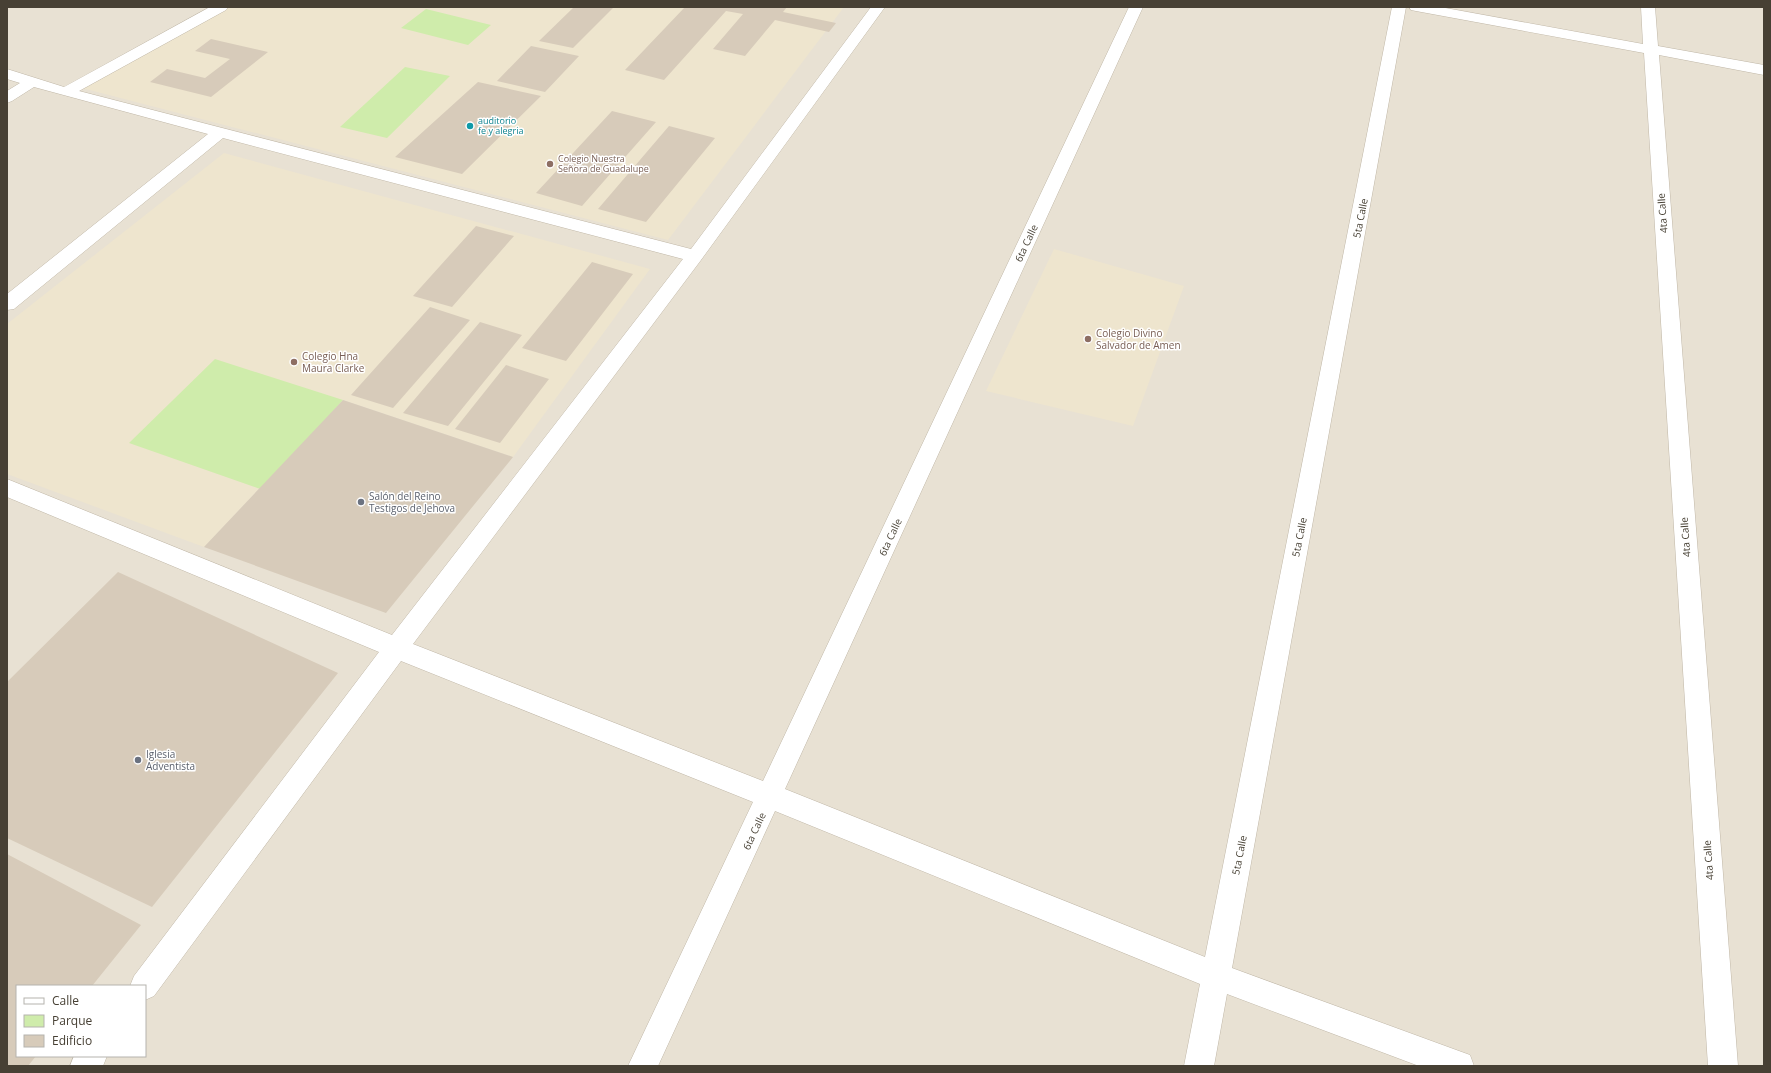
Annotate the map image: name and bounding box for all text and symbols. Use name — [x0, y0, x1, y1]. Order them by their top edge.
place label: auditorio fe y alegria — [478, 114, 523, 137]
marker: auditorio fe y alegria — [465, 121, 475, 131]
place label: Colegio Nuestra Señora de Guadalupe — [558, 152, 649, 175]
marker: Colegio Nuestra Señora de Guadalupe — [545, 159, 555, 169]
street label: 4ta Calle — [1654, 192, 1670, 233]
street label: 5ta Calle — [1349, 197, 1371, 239]
street label: 6ta Calle — [1011, 222, 1041, 264]
place label: Colegio Divino Salvador de Amen — [1096, 326, 1181, 352]
marker: Colegio Divino Salvador de Amen — [1083, 334, 1093, 344]
place label: Colegio Hna Maura Clarke — [302, 349, 365, 375]
marker: Colegio Hna Maura Clarke — [289, 357, 299, 367]
place label: Salón del Reino Testigos de Jehova — [369, 489, 455, 515]
marker: Salón del Reino Testigos de Jehova — [356, 497, 366, 507]
street label: 6ta Calle — [875, 516, 905, 558]
street label: 5ta Calle — [1288, 516, 1310, 558]
street label: 4ta Calle — [1677, 516, 1693, 557]
place label: Iglesia Adventista — [146, 747, 195, 773]
marker: Iglesia Adventista — [133, 755, 143, 765]
street label: 6ta Calle — [739, 810, 769, 852]
street label: 5ta Calle — [1228, 834, 1250, 876]
street label: 4ta Calle — [1700, 839, 1716, 880]
legend — [16, 985, 146, 1057]
text: Calle — [52, 992, 79, 1009]
text: Parque — [52, 1012, 92, 1029]
text: Edificio — [52, 1032, 92, 1049]

